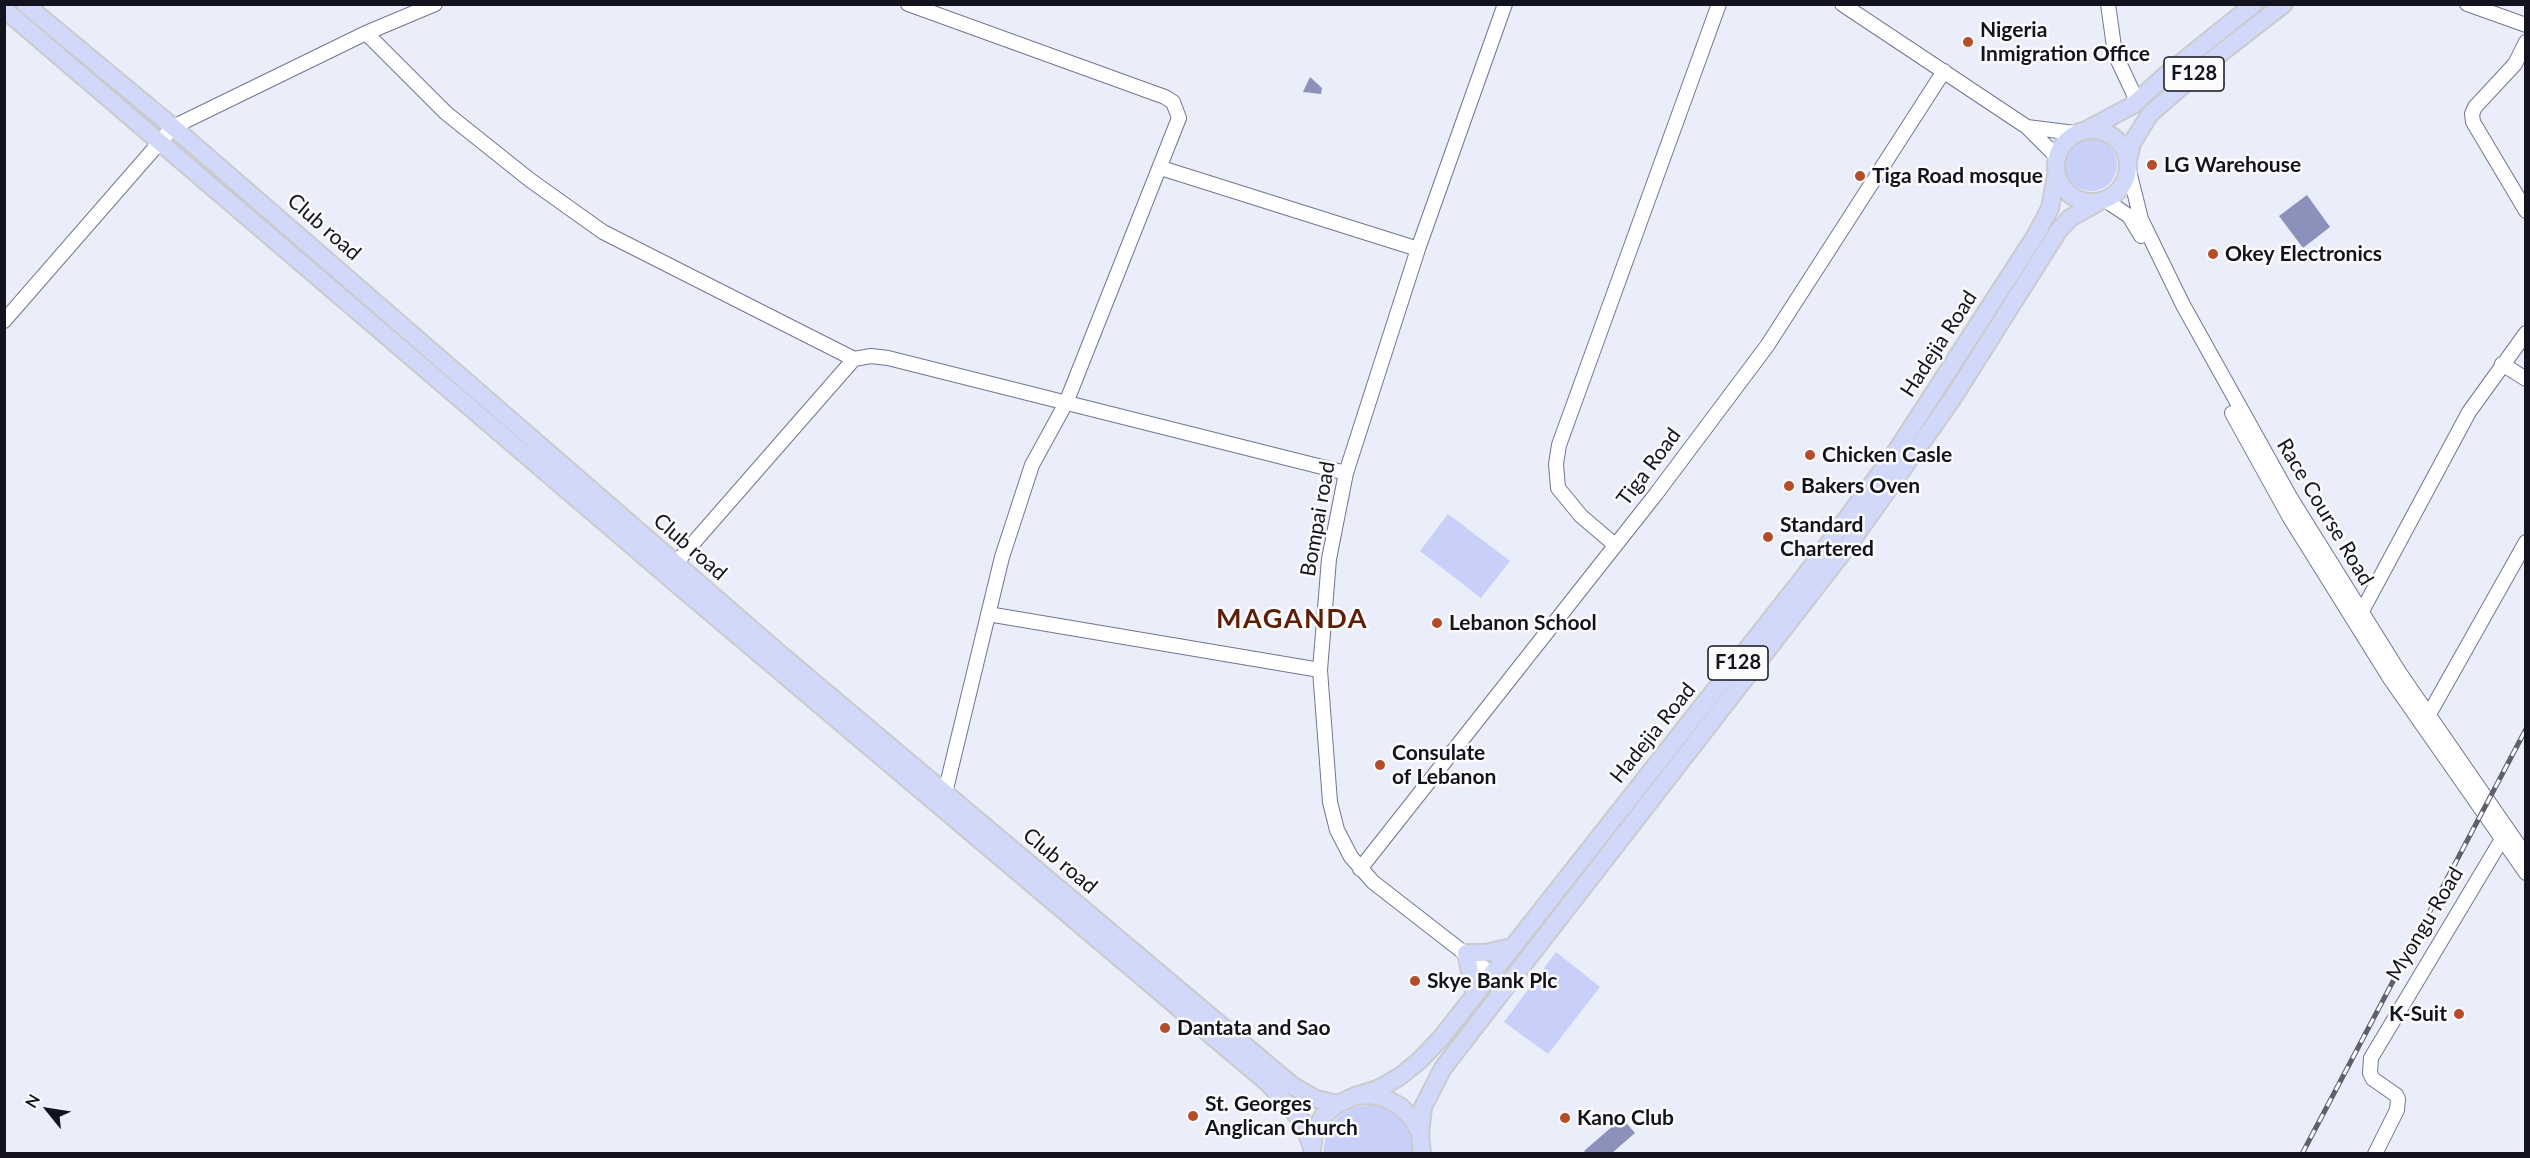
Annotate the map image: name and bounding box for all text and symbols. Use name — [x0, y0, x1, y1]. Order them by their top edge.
place label: Nigeria Inmigration Office — [1980, 17, 2150, 67]
marker: Nigeria Inmigration Office — [1961, 35, 1975, 49]
road number: F128 — [2164, 57, 2224, 91]
place label: LG Warehouse — [2164, 152, 2301, 178]
marker: LG Warehouse — [2145, 158, 2159, 172]
place label: Tiga Road mosque — [1872, 163, 2043, 189]
marker: Tiga Road mosque — [1853, 169, 1867, 183]
street label: Club road — [282, 188, 366, 266]
place label: Okey Electronics — [2225, 241, 2382, 267]
marker: Okey Electronics — [2206, 247, 2220, 261]
street label: Hadejia Road — [1895, 286, 1983, 402]
street label: Tiga Road — [1612, 423, 1686, 511]
street label: Race Course Road — [2271, 434, 2379, 590]
place label: Chicken Casle — [1822, 442, 1952, 468]
marker: Chicken Casle — [1803, 448, 1817, 462]
street label: Bompai road — [1295, 459, 1341, 579]
place label: Bakers Oven — [1801, 473, 1920, 499]
marker: Bakers Oven — [1782, 479, 1796, 493]
street label: Club road — [648, 508, 732, 586]
place label: Standard Chartered — [1780, 512, 1874, 562]
marker: Standard Chartered — [1761, 530, 1775, 544]
district label: MAGANDA — [1216, 603, 1368, 635]
place label: Lebanon School — [1449, 610, 1597, 636]
marker: Lebanon School — [1430, 616, 1444, 630]
road number: F128 — [1708, 646, 1768, 680]
street label: Hadejia Road — [1605, 678, 1701, 788]
place label: Consulate of Lebanon — [1392, 740, 1496, 790]
marker: Consulate of Lebanon — [1373, 758, 1387, 772]
street label: Club road — [1018, 823, 1102, 899]
street label: Myongu Road — [2381, 863, 2469, 985]
place label: Skye Bank Plc — [1427, 968, 1557, 994]
marker: Skye Bank Plc — [1408, 974, 1422, 988]
place label: K-Suit — [2389, 1001, 2447, 1027]
marker: K-Suit — [2452, 1007, 2466, 1021]
place label: Dantata and Sao — [1177, 1015, 1331, 1041]
marker: Dantata and Sao — [1158, 1021, 1172, 1035]
north arrow — [18, 1080, 78, 1140]
text: N — [21, 1091, 43, 1111]
place label: St. Georges Anglican Church — [1205, 1091, 1358, 1141]
place label: Kano Club — [1577, 1105, 1674, 1131]
marker: St. Georges Anglican Church — [1186, 1109, 1200, 1123]
marker: Kano Club — [1558, 1111, 1572, 1125]

